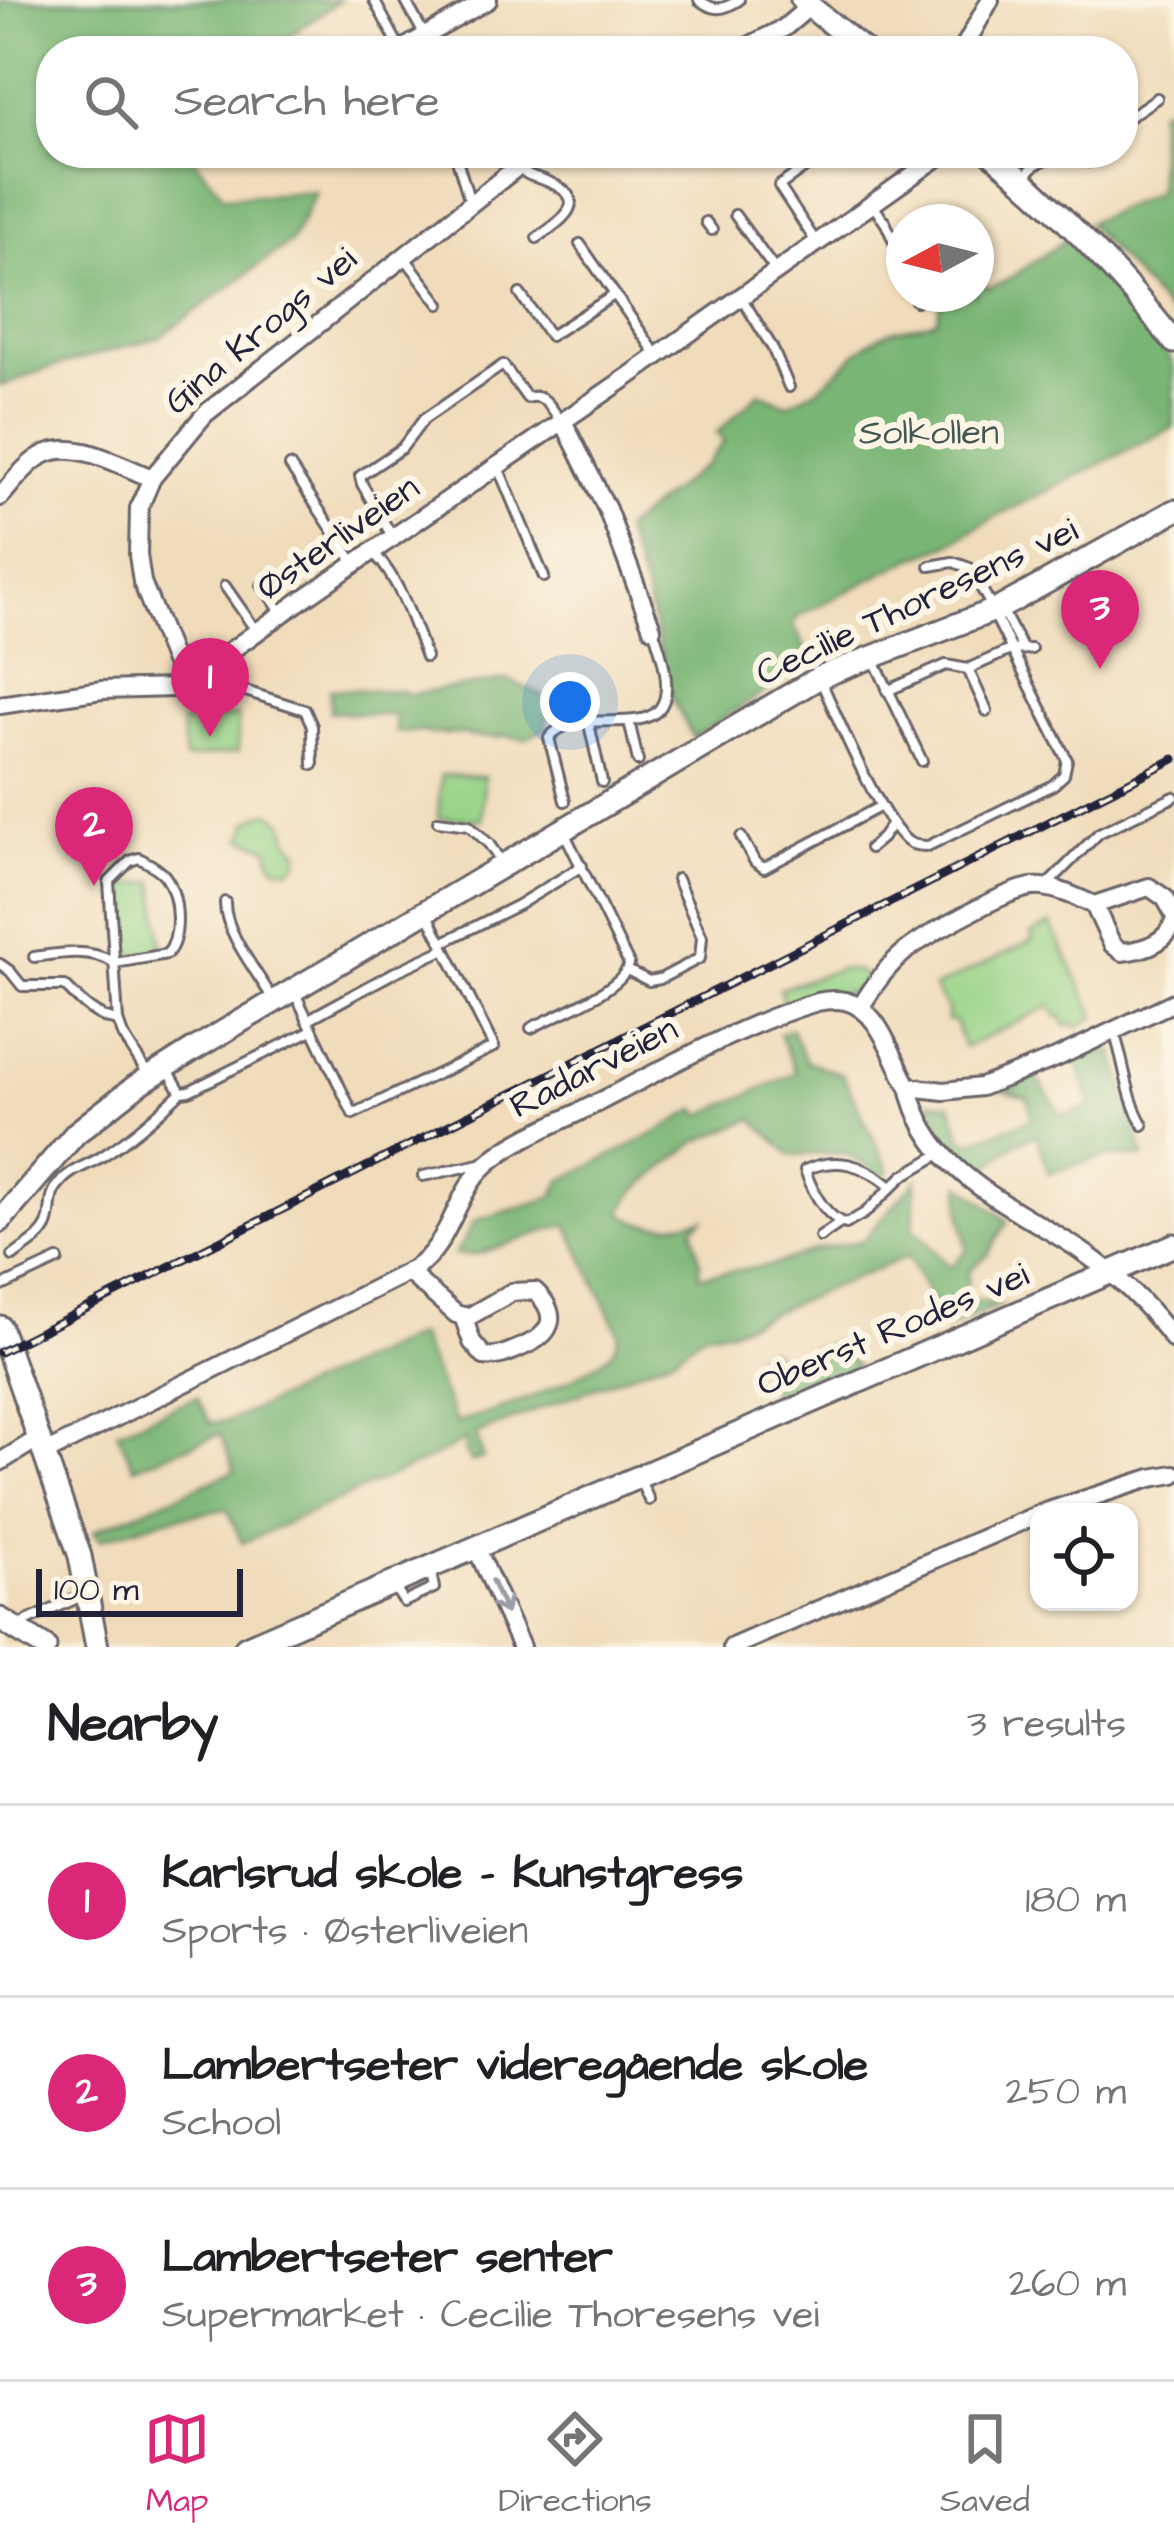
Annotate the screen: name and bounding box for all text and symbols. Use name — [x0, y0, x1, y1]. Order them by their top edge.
search box — [36, 36, 1138, 168]
icon: search — [78, 69, 144, 135]
text: Search here — [174, 71, 440, 133]
north arrow — [886, 204, 994, 312]
street label: Gina Krogs vei — [154, 235, 369, 428]
park label: Solkollen — [859, 407, 999, 458]
street label: Østerliveien — [246, 463, 430, 613]
street label: Cecilie Thoresens vei — [748, 505, 1086, 699]
pin: 3 — [1061, 570, 1139, 669]
pin: 1 — [171, 638, 249, 737]
your location — [540, 672, 600, 732]
pin: 2 — [55, 787, 133, 886]
street label: Radarveien — [501, 1004, 687, 1132]
street label: Oberst Rodes vei — [749, 1250, 1037, 1410]
map controls — [1030, 1503, 1138, 1611]
button: locate — [1030, 1503, 1138, 1611]
scale bar — [36, 1563, 243, 1616]
text: 100 m — [54, 1567, 139, 1613]
one-way arrow — [489, 1578, 511, 1614]
text: Nearby — [48, 1690, 218, 1761]
text: 3 results — [967, 1698, 1126, 1752]
text: Karlsrud skole - Kunstgress — [162, 1843, 743, 1905]
text: 1 — [85, 1874, 90, 1928]
text: 180 m — [1025, 1874, 1126, 1928]
text: Sports · Østerliveien — [162, 1905, 528, 1959]
text: Lambertseter videregående skole — [162, 2035, 868, 2097]
text: 2 — [76, 2066, 98, 2120]
text: 250 m — [1005, 2066, 1126, 2120]
text: School — [162, 2097, 281, 2151]
text: Lambertseter senter — [162, 2227, 613, 2289]
text: 3 — [77, 2258, 97, 2312]
text: 260 m — [1009, 2258, 1126, 2312]
text: Supermarket · Cecilie Thoresens vei — [162, 2289, 819, 2343]
tab: Map — [144, 2406, 210, 2524]
tab: Directions — [498, 2406, 652, 2524]
tab: Saved — [940, 2406, 1030, 2524]

